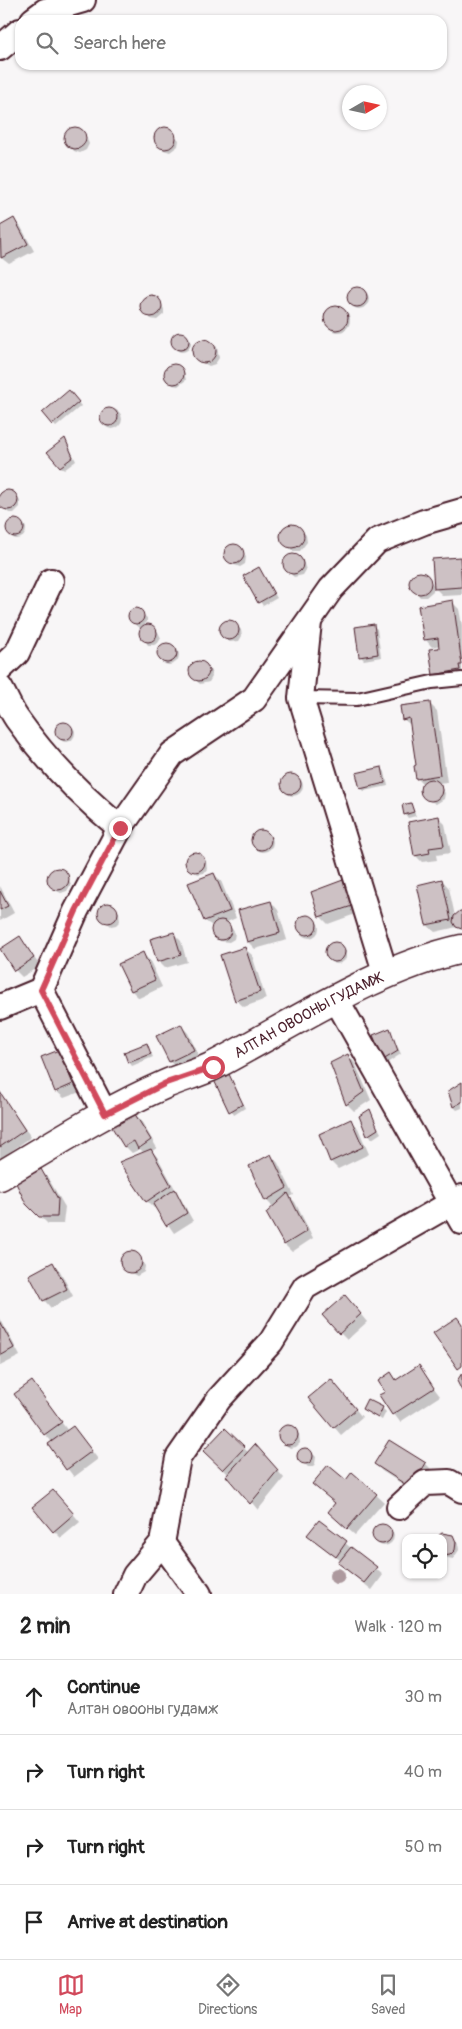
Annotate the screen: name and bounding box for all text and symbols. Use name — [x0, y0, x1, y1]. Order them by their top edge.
search box — [15, 15, 447, 70]
icon: search — [33, 29, 61, 57]
text: Search here — [73, 31, 166, 55]
north arrow — [342, 85, 387, 130]
route end — [109, 817, 132, 840]
street label: АЛТАН ОВООНЫ ГУДАМЖ — [231, 967, 387, 1062]
route start — [202, 1056, 225, 1079]
map controls — [402, 1534, 447, 1579]
button: locate — [402, 1534, 447, 1579]
text: 2 min — [20, 1613, 70, 1640]
text: Walk · 120 m — [354, 1617, 442, 1637]
text: Continue — [67, 1675, 140, 1699]
icon: ahead — [20, 1683, 48, 1711]
text: 30 m — [404, 1687, 442, 1707]
text: Алтан овооны гудамж — [67, 1699, 218, 1719]
icon: right — [20, 1758, 48, 1786]
text: Turn right — [67, 1760, 145, 1784]
text: 40 m — [404, 1762, 442, 1782]
icon: right — [20, 1833, 48, 1861]
text: Turn right — [67, 1835, 145, 1859]
text: 50 m — [405, 1837, 442, 1857]
icon: arrive — [20, 1908, 48, 1936]
text: Arrive at destination — [67, 1910, 228, 1934]
tab: Map — [57, 1971, 85, 2018]
tab: Directions — [198, 1971, 257, 2018]
tab: Saved — [371, 1971, 405, 2018]

